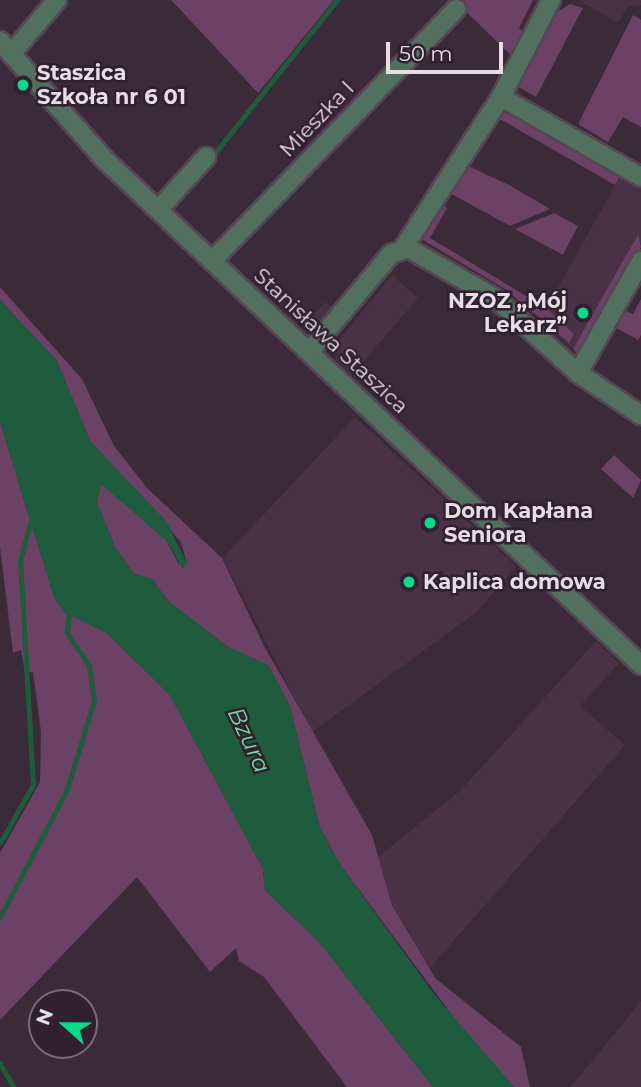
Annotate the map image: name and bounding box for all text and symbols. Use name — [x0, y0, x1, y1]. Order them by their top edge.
scale bar — [389, 28, 506, 72]
text: 50 m — [399, 41, 453, 66]
place label: Staszica Szkoła nr 6 01 — [37, 60, 186, 110]
street label: Mieszka I — [275, 76, 359, 162]
marker: Staszica Szkoła nr 6 01 — [15, 77, 31, 93]
street label: Stanisława Staszica — [249, 263, 413, 419]
place label: NZOZ „Mój Lekarz” — [448, 288, 567, 338]
marker: NZOZ „Mój Lekarz” — [573, 303, 593, 323]
place label: Dom Kapłana Seniora — [444, 498, 593, 548]
marker: Dom Kapłana Seniora — [422, 515, 438, 531]
place label: Kaplica domowa — [423, 569, 606, 595]
marker: Kaplica domowa — [401, 574, 417, 590]
water label: Bzura — [222, 703, 276, 777]
north arrow — [28, 989, 98, 1059]
text: N — [31, 1006, 58, 1028]

